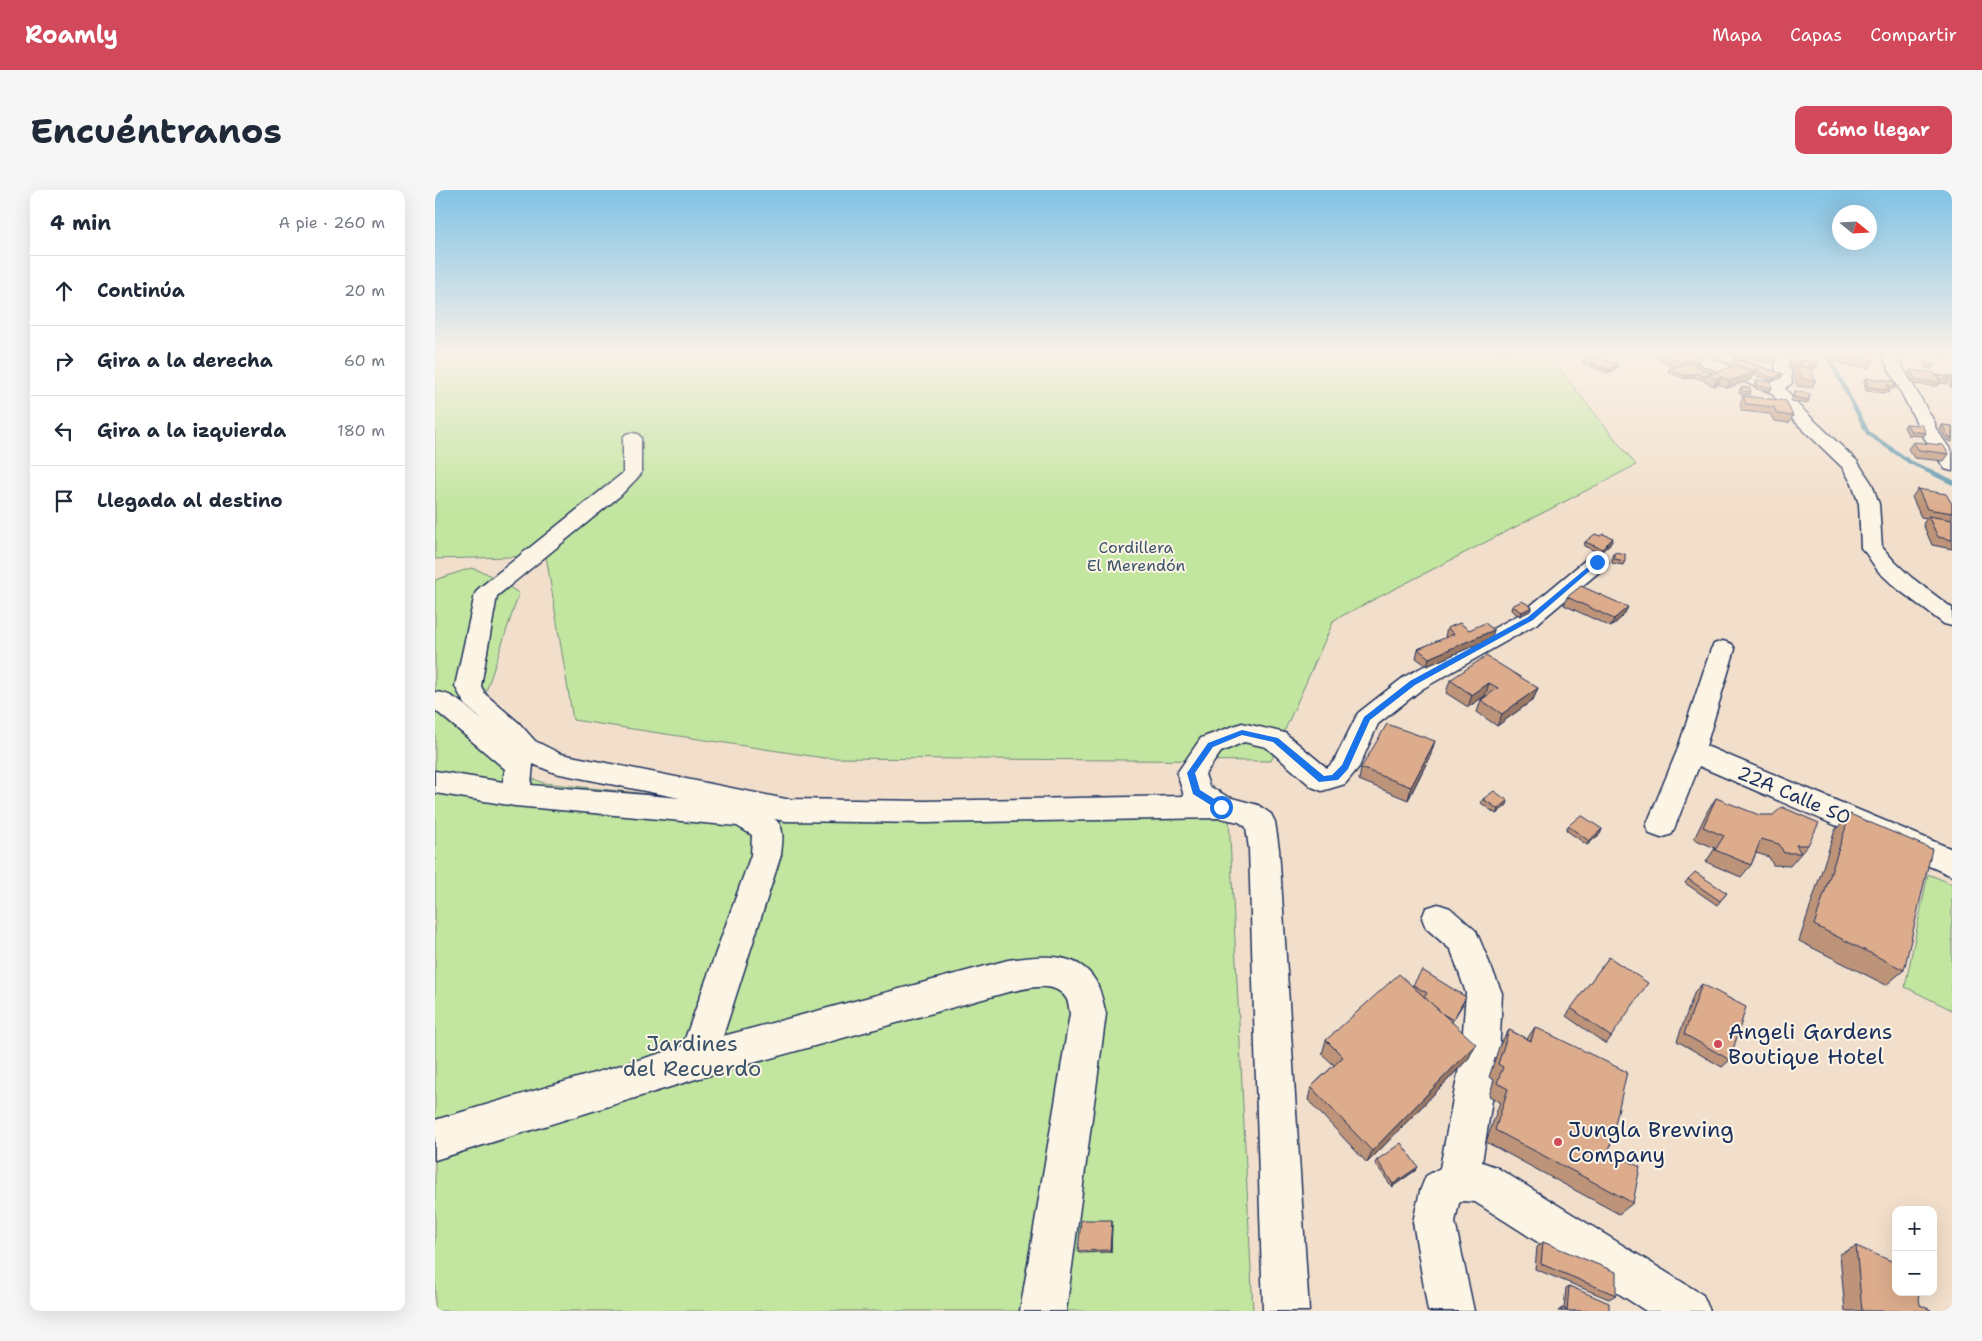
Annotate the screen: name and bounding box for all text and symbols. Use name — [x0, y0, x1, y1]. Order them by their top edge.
text: Roamly — [25, 19, 118, 51]
text: Mapa — [1712, 23, 1762, 47]
text: Capas — [1790, 23, 1842, 47]
text: Compartir — [1870, 23, 1957, 47]
button: Cómo llegar — [1795, 106, 1952, 154]
text: Encuéntranos — [30, 107, 282, 154]
north arrow — [1832, 205, 1877, 250]
text: 4 min — [50, 209, 111, 237]
text: A pie · 260 m — [279, 212, 385, 233]
icon: ahead — [50, 277, 78, 305]
text: Continúa — [97, 278, 185, 303]
text: 20 m — [344, 280, 385, 301]
icon: right — [50, 347, 78, 375]
text: Gira a la derecha — [97, 348, 273, 373]
text: 60 m — [344, 350, 385, 371]
icon: left — [50, 417, 78, 445]
text: Gira a la izquierda — [97, 418, 286, 443]
text: 180 m — [337, 420, 385, 441]
icon: arrive — [50, 487, 78, 515]
text: Llegada al destino — [97, 488, 283, 513]
park label: Cordillera El Merendón — [1087, 537, 1186, 576]
route end — [1586, 551, 1609, 574]
street label: 22A Calle SO — [1734, 760, 1854, 830]
route start — [1210, 796, 1233, 819]
place label: Angeli Gardens Boutique Hotel — [1728, 1017, 1893, 1071]
park label: Jardines del Recuerdo — [623, 1029, 761, 1083]
marker: Angeli Gardens Boutique Hotel — [1712, 1038, 1724, 1050]
place label: Jungla Brewing Company — [1568, 1115, 1734, 1169]
marker: Jungla Brewing Company — [1552, 1136, 1564, 1148]
map controls — [1892, 1206, 1937, 1296]
button: + — [1892, 1206, 1937, 1251]
button: − — [1892, 1251, 1937, 1296]

